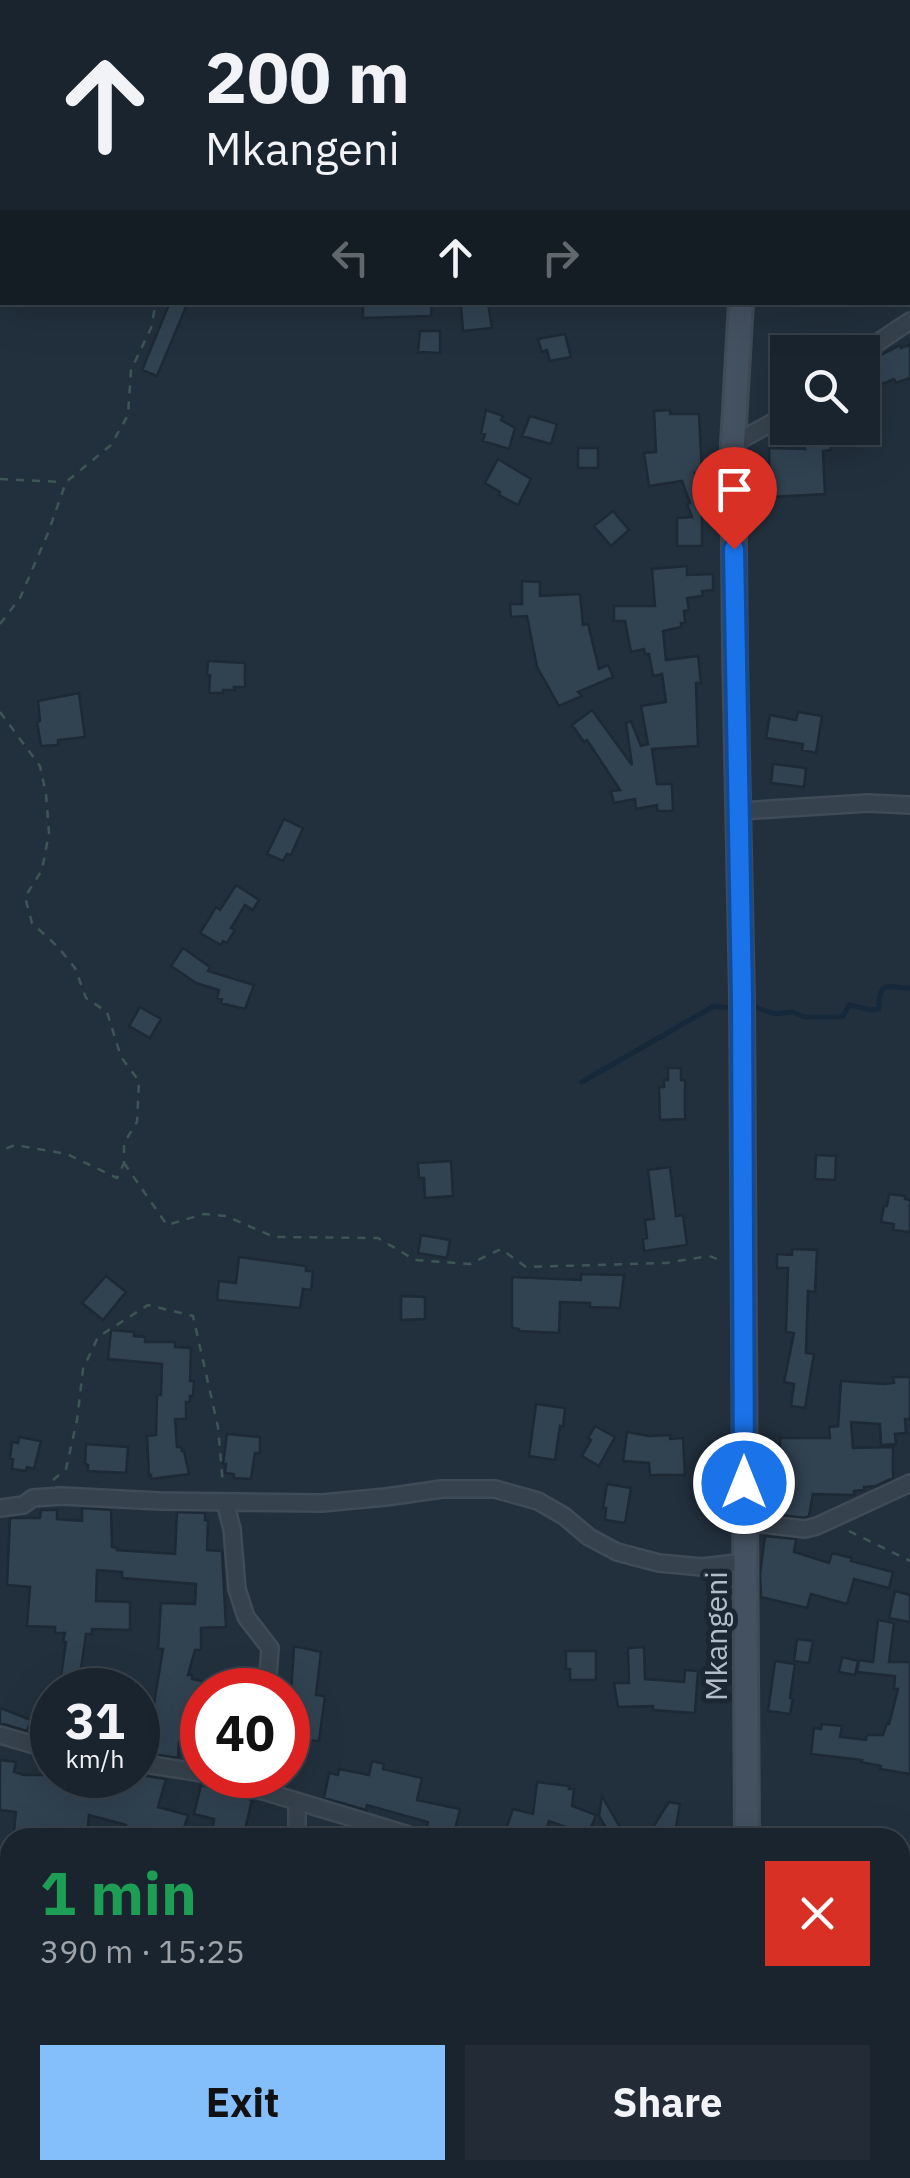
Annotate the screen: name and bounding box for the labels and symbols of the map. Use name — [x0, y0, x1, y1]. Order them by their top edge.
pin — [692, 447, 777, 550]
position arrow — [692, 1431, 796, 1535]
street label: Mkangeni — [696, 1571, 735, 1701]
speed limit sign: 40 — [180, 1668, 310, 1798]

